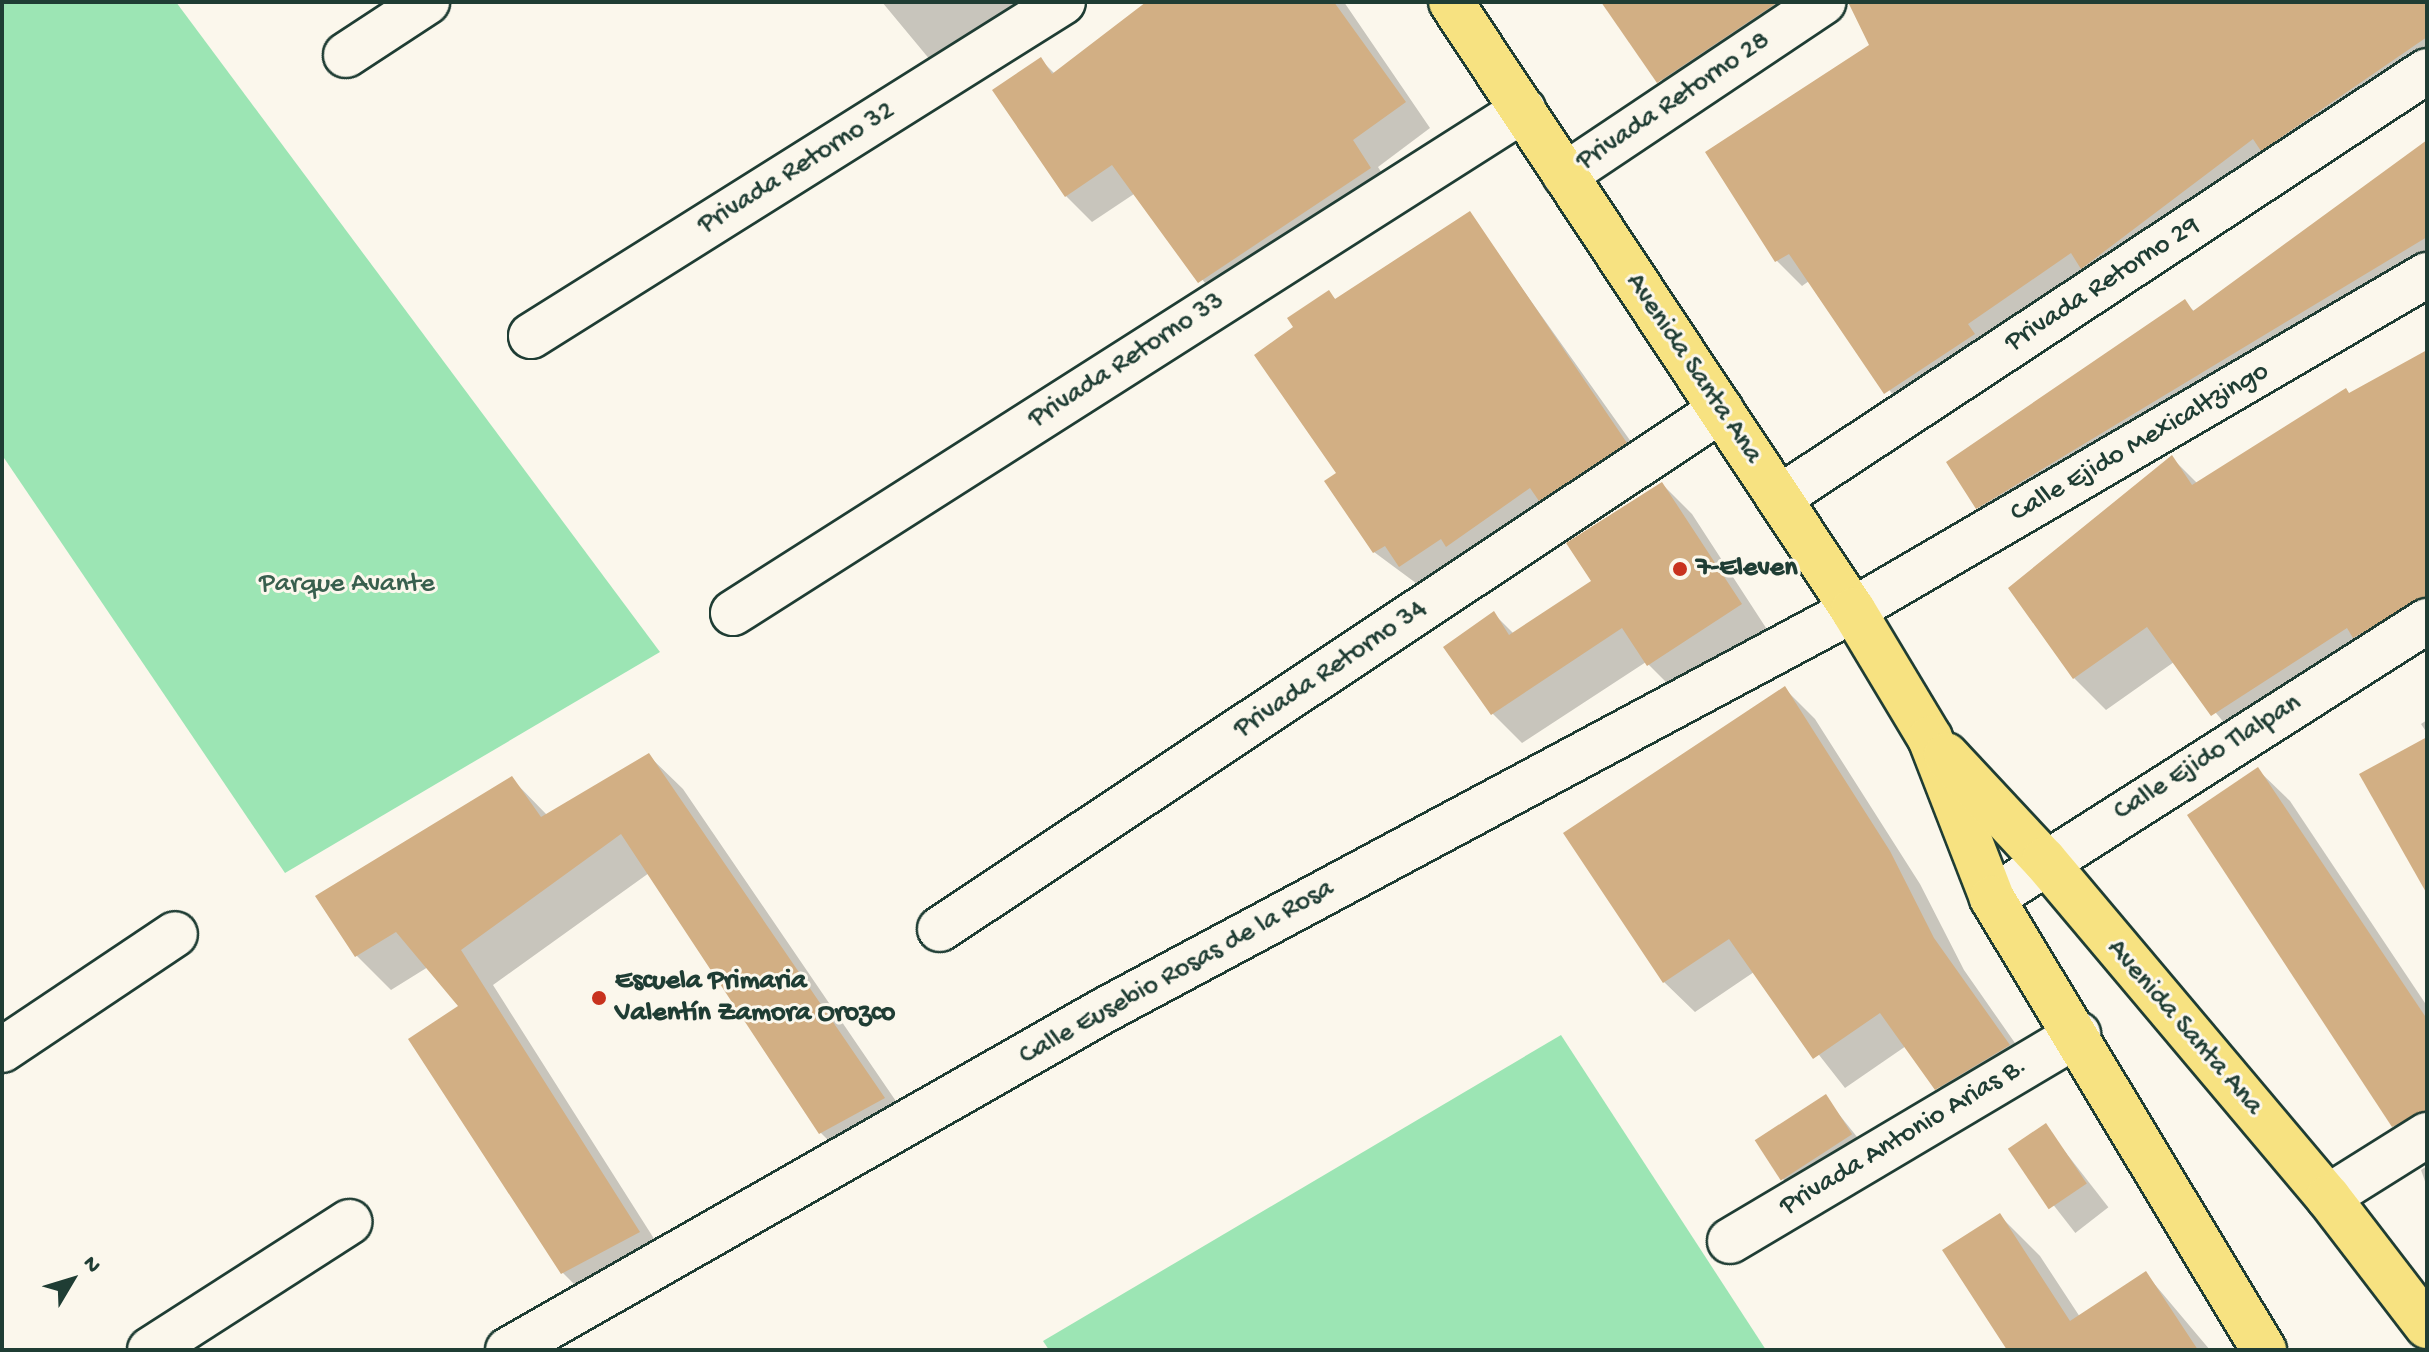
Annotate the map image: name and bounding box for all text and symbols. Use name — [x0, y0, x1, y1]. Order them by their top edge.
street label: Privada Retorno 28 — [1571, 25, 1777, 179]
street label: Privada Retorno 32 — [692, 95, 902, 243]
street label: Privada Retorno 29 — [1999, 210, 2207, 360]
street label: Avenida Santa Ana — [1617, 268, 1769, 470]
street label: Privada Retorno 33 — [1023, 285, 1231, 437]
street label: Calle Ejido Mexicaltzingo — [2005, 355, 2275, 531]
place label: 7-Eleven — [1696, 552, 1798, 586]
marker: 7-Eleven — [1671, 560, 1689, 578]
park label: Parque Avante — [259, 568, 435, 602]
street label: Privada Retorno 34 — [1228, 593, 1434, 747]
street label: Calle Ejido Tlalpan — [2108, 687, 2308, 829]
street label: Calle Eusebio Rosas de la Rosa — [1014, 872, 1340, 1074]
street label: Avenida Santa Ana — [2098, 933, 2270, 1123]
place label: Escuela Primaria Valentín Zamora Orozco — [615, 965, 895, 1031]
marker: Escuela Primaria Valentín Zamora Orozco — [590, 989, 608, 1007]
street label: Privada Antonio Arias B. — [1774, 1050, 2034, 1224]
north arrow — [32, 1240, 112, 1320]
text: N — [76, 1252, 106, 1279]

